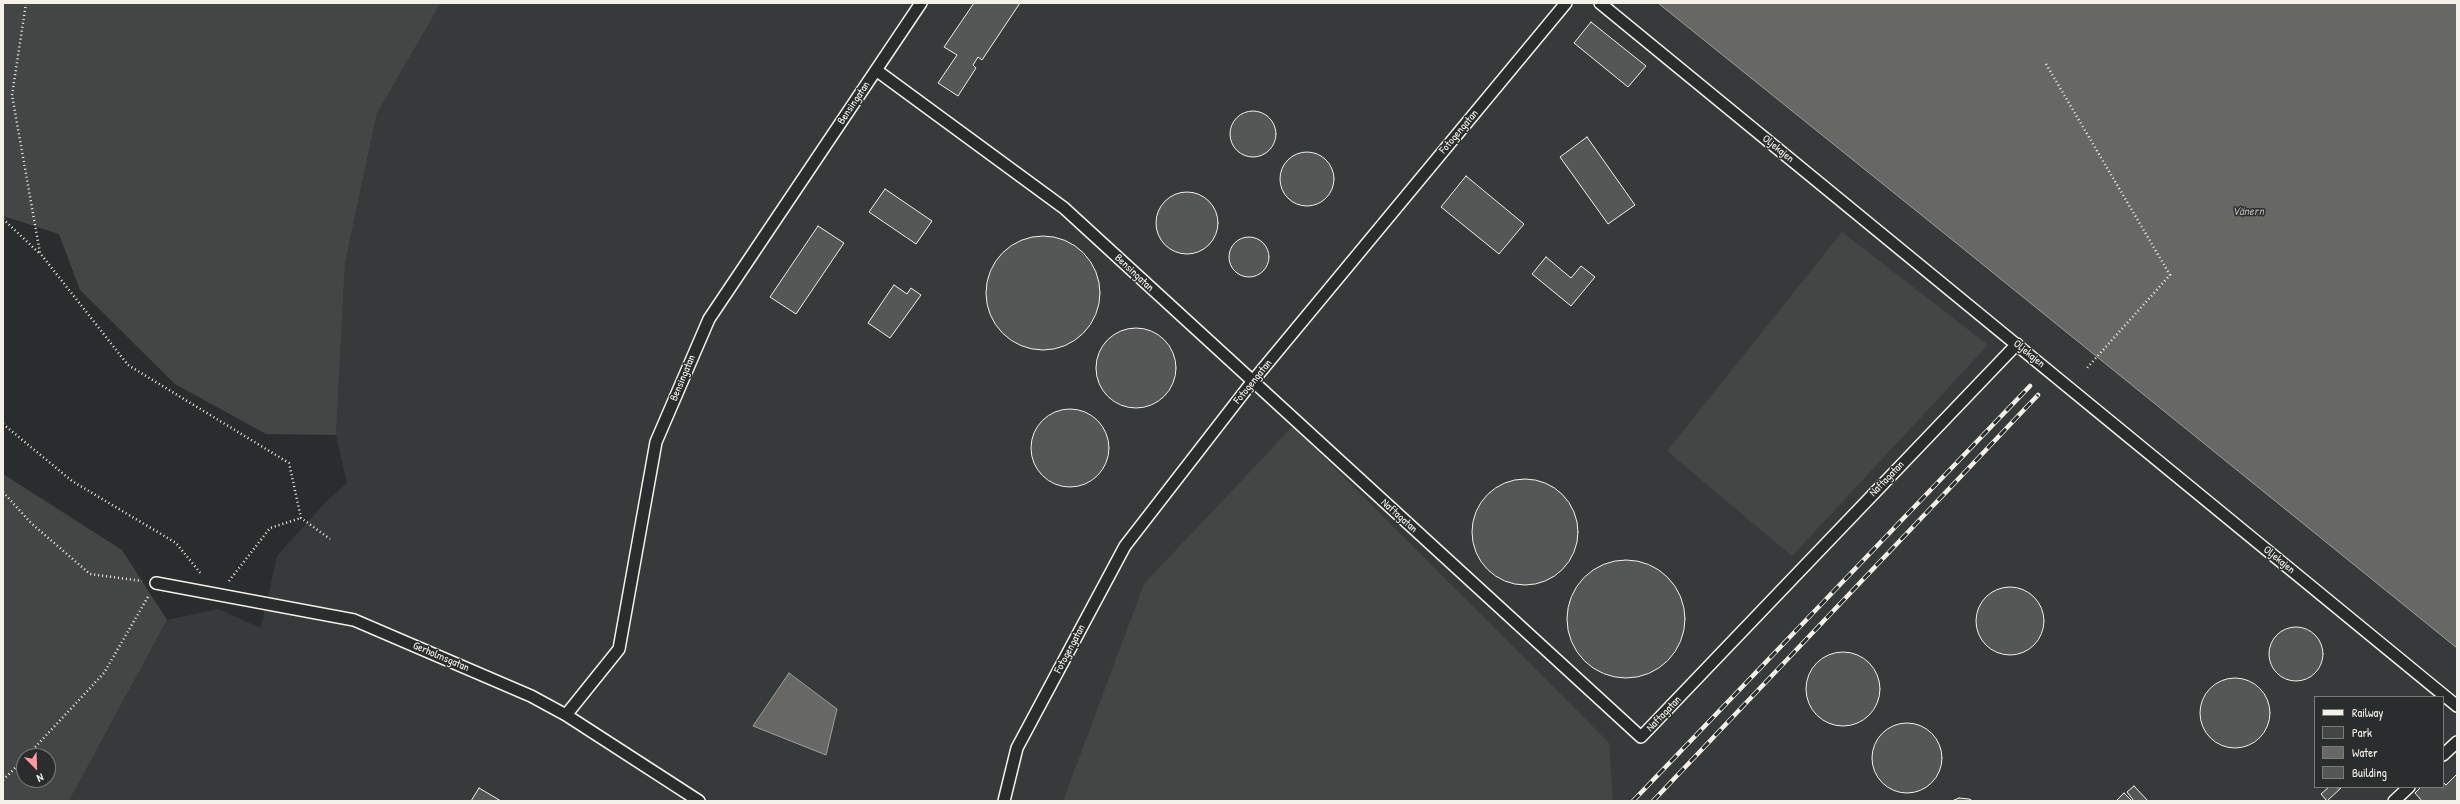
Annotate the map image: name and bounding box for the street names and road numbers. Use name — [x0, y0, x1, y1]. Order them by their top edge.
street label: Bensingatan — [835, 79, 873, 127]
street label: Fotogengatan — [1437, 107, 1481, 157]
street label: Oljekajen — [1760, 132, 1796, 166]
street label: Bensingatan — [1112, 252, 1156, 294]
street label: Oljekajen — [2011, 337, 2047, 371]
street label: Bensingatan — [667, 353, 699, 403]
street label: Fotogengatan — [1231, 357, 1275, 407]
street label: Naftagatan — [1867, 458, 1907, 500]
street label: Naftagatan — [1378, 496, 1420, 536]
street label: Oljekajen — [2261, 543, 2297, 577]
street label: Fotogengatan — [1052, 622, 1088, 676]
street label: Gerholmsgatan — [411, 639, 471, 675]
street label: Naftagatan — [1644, 693, 1684, 735]

